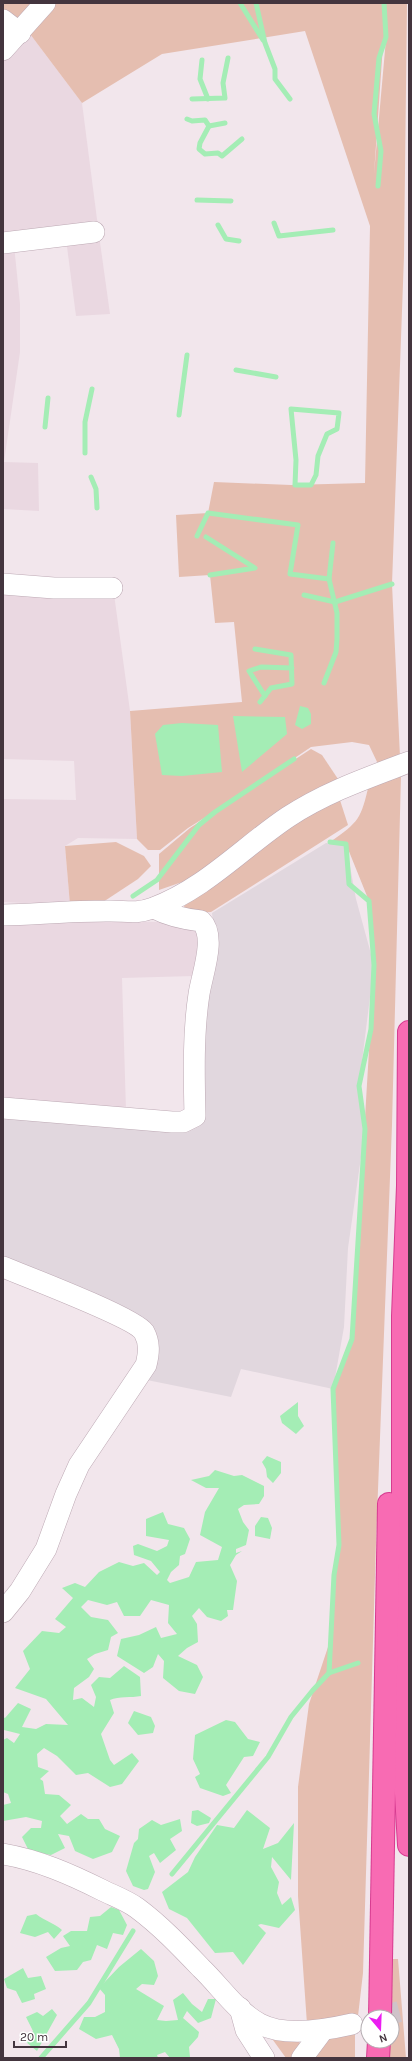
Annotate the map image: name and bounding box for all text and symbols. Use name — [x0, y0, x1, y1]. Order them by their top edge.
north arrow — [360, 2009, 400, 2049]
scale bar — [14, 2023, 66, 2049]
text: 20 m — [20, 2030, 48, 2044]
text: N — [377, 2031, 389, 2045]

